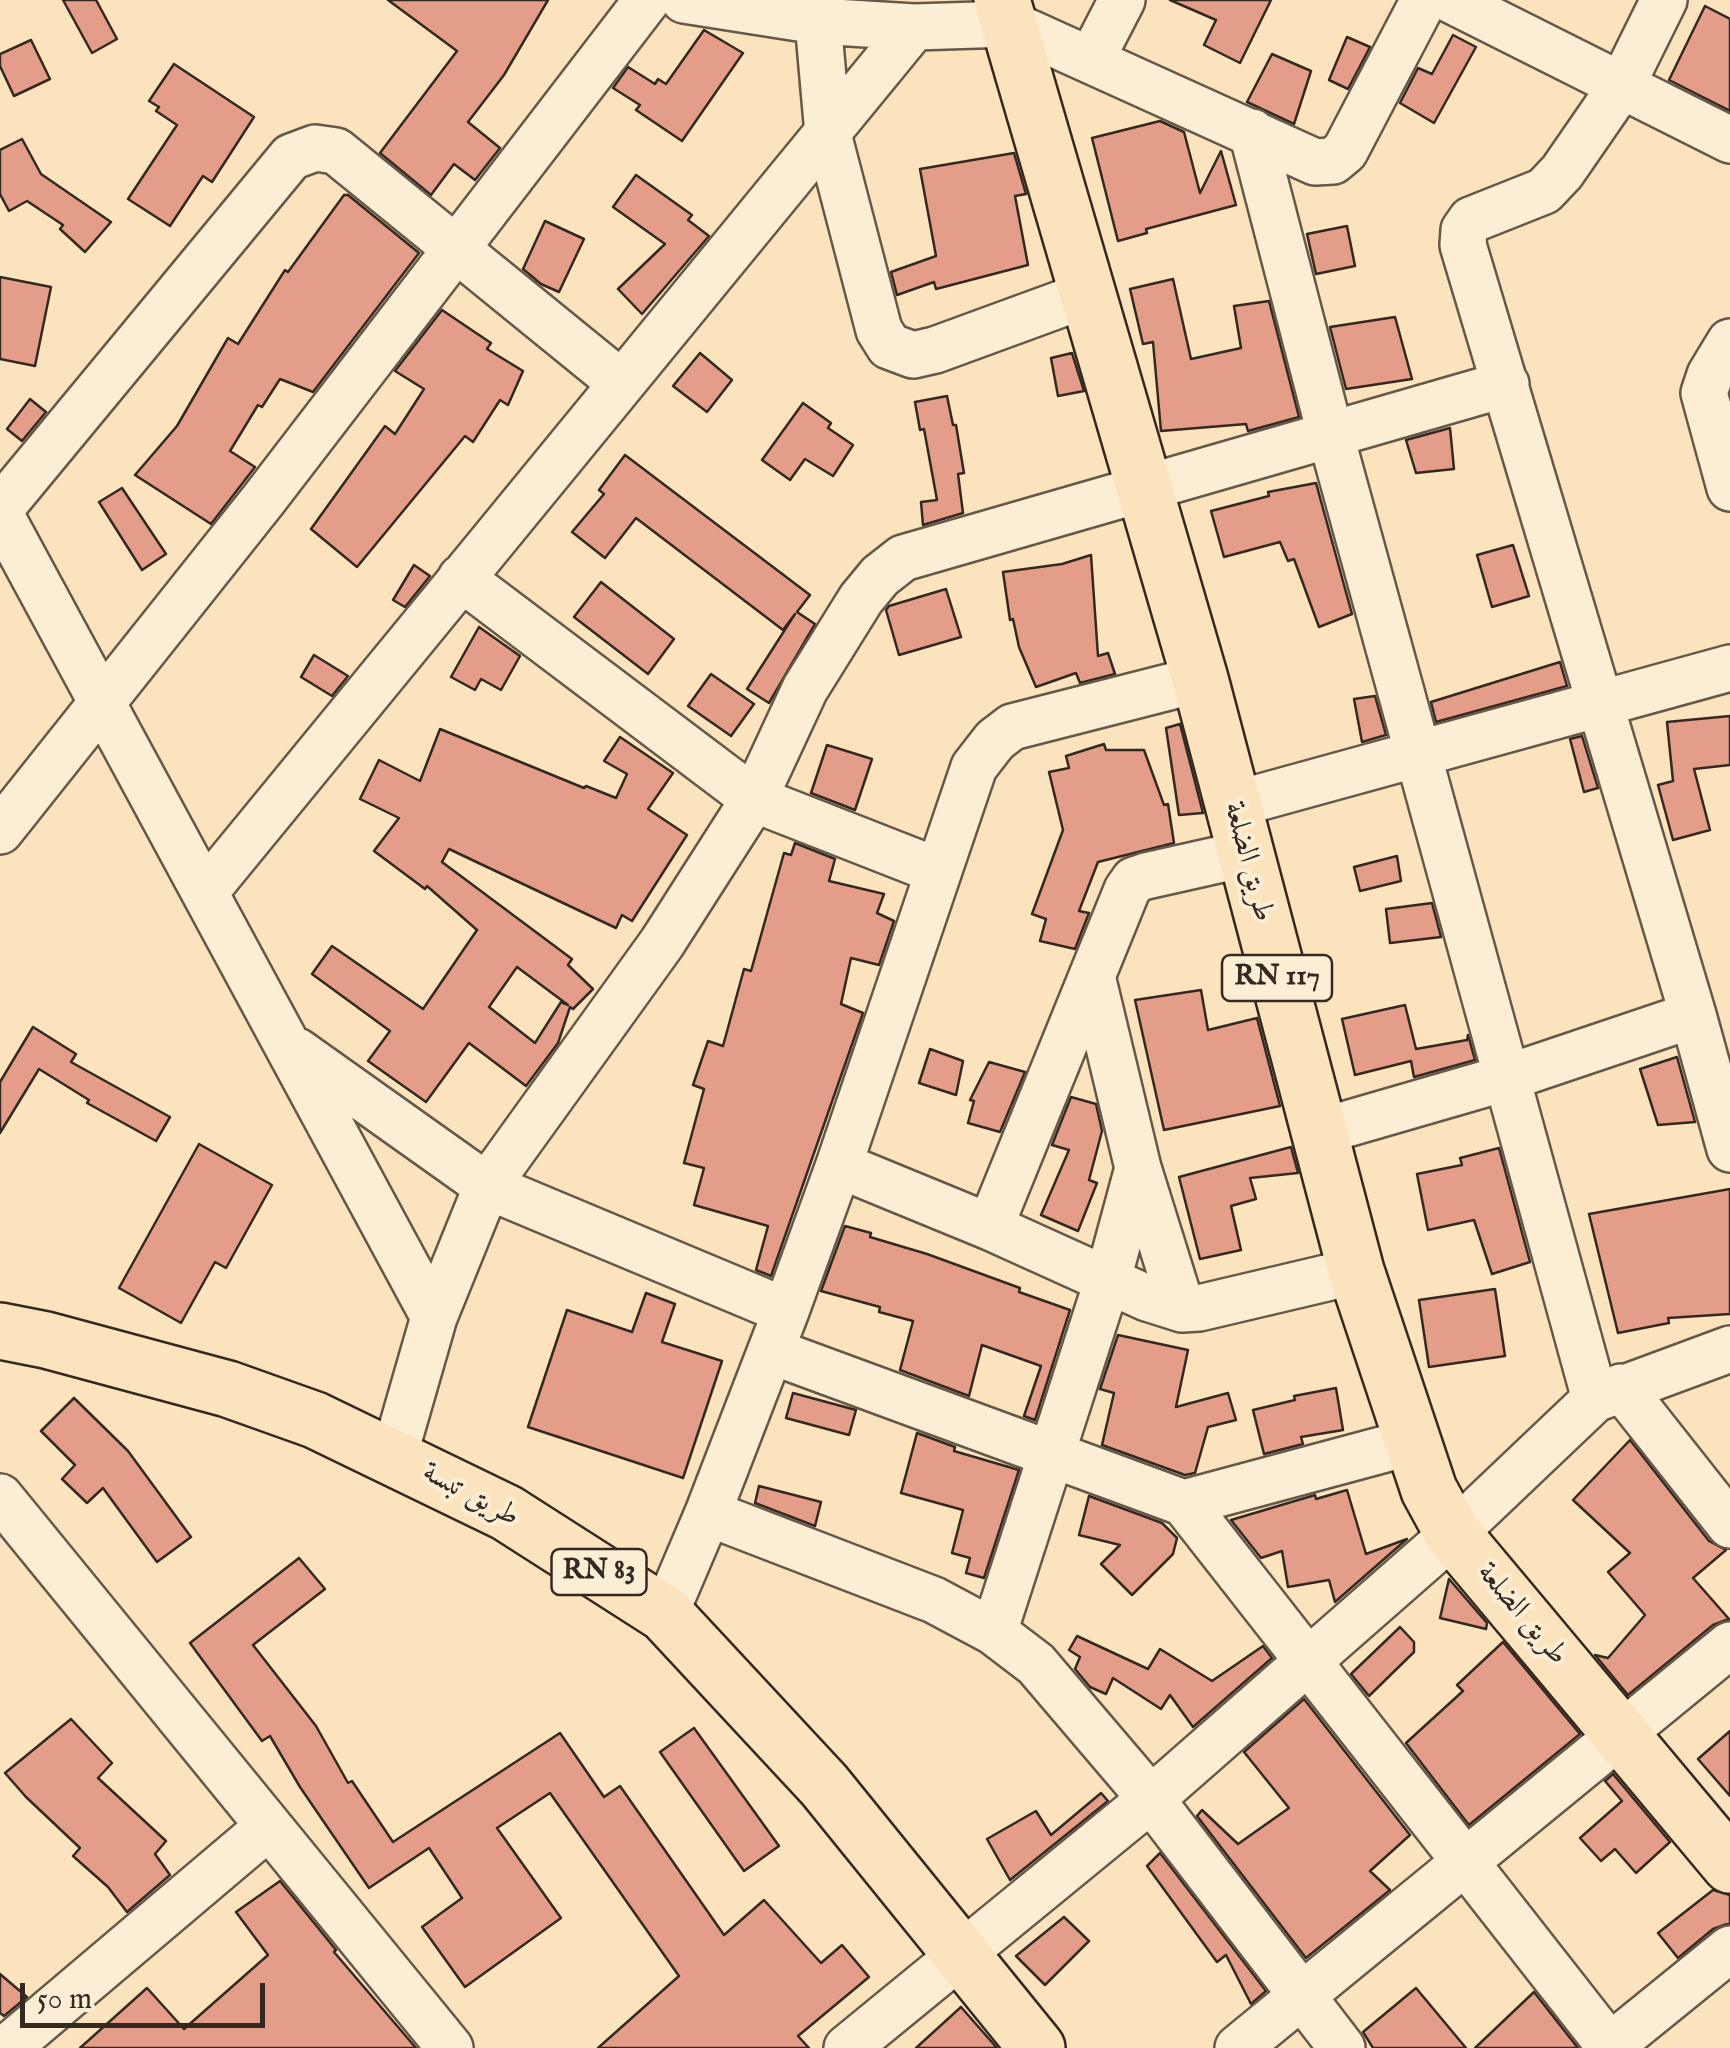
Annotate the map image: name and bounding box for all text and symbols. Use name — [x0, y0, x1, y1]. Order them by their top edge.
street label: طريق الضلعة — [1214, 798, 1280, 926]
road number: RN 117 — [1222, 955, 1332, 1001]
street label: طريق تبسة — [415, 1456, 525, 1536]
road number: RN 83 — [552, 1549, 646, 1595]
street label: طريق الضلعة — [1468, 1556, 1574, 1674]
scale bar — [25, 1963, 270, 2025]
text: 50 m — [37, 1981, 92, 2019]

